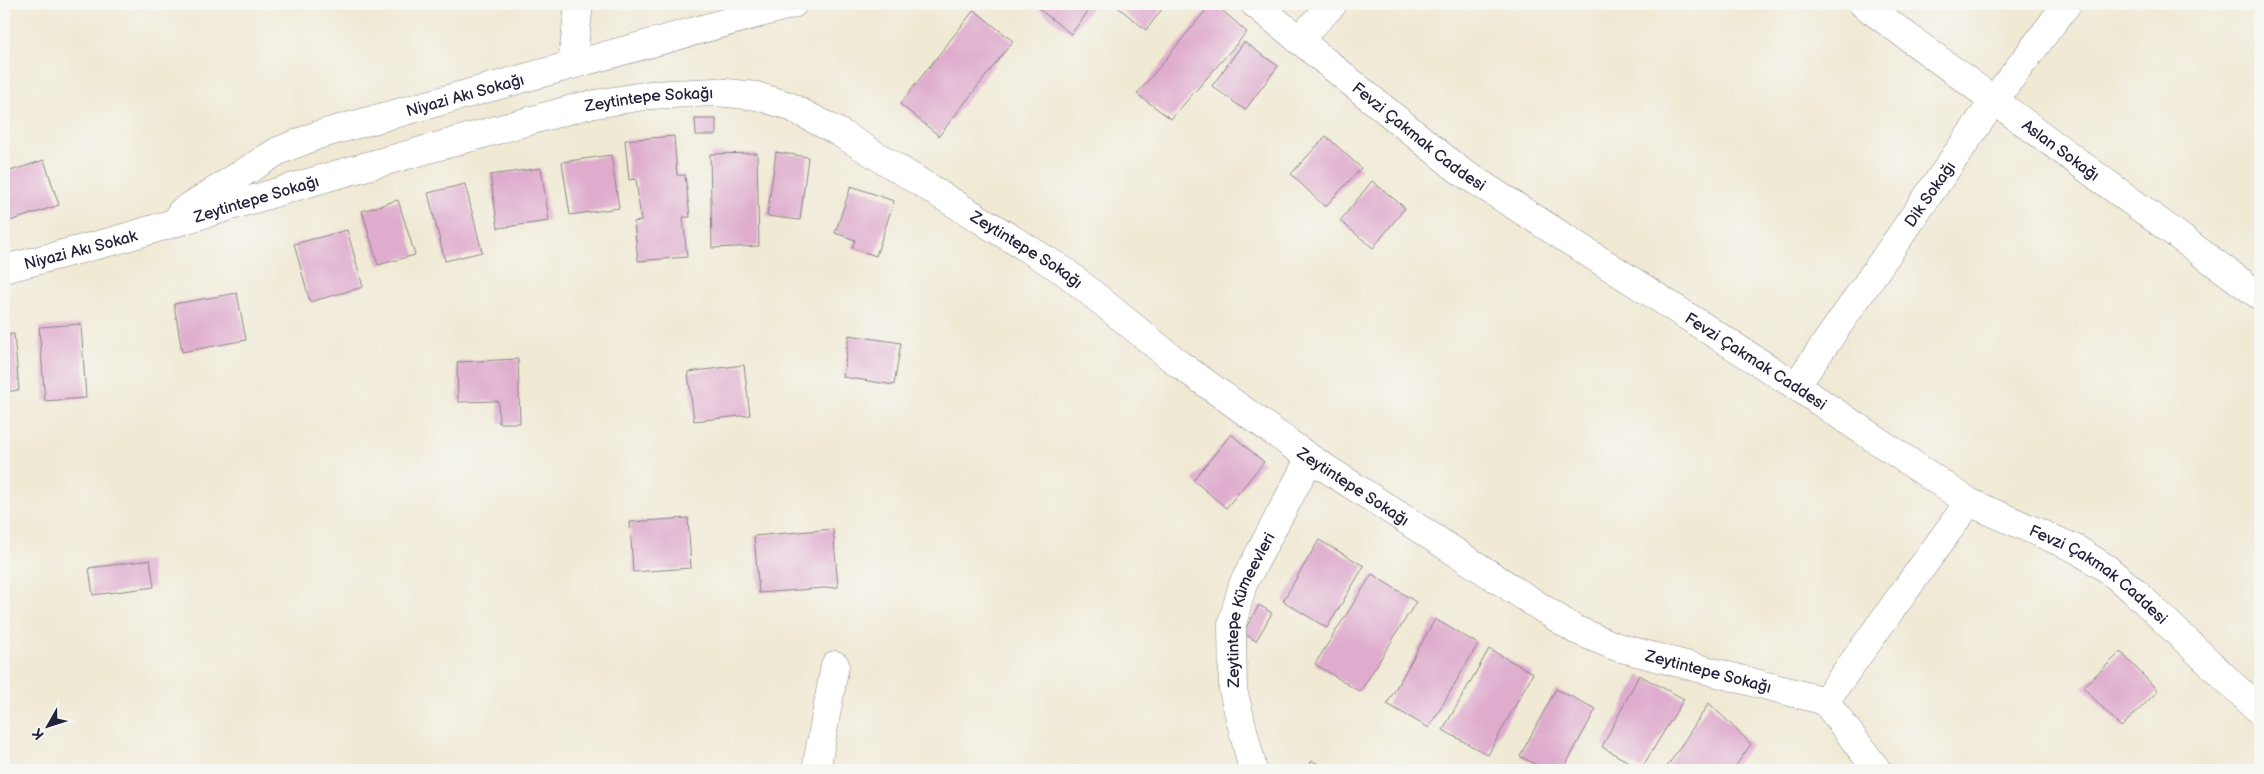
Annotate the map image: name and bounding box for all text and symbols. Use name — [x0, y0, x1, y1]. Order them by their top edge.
street label: Niyazi Akı Sokağı — [404, 71, 526, 121]
street label: Fevzi Çakmak Caddesi — [1348, 79, 1489, 196]
street label: Zeytintepe Sokağı — [583, 84, 714, 117]
street label: Aslan Sokağı — [2018, 116, 2103, 186]
street label: Dik Sokağı — [1901, 158, 1960, 231]
street label: Zeytintepe Sokağı — [191, 172, 321, 228]
street label: Zeytintepe Sokağı — [966, 207, 1086, 293]
street label: Niyazi Akı Sokak — [22, 226, 140, 274]
street label: Fevzi Çakmak Caddesi — [1681, 309, 1830, 415]
street label: Zeytintepe Sokağı — [1292, 443, 1412, 530]
street label: Fevzi Çakmak Caddesi — [2026, 522, 2171, 629]
street label: Zeytintepe Kümeevleri — [1224, 530, 1280, 689]
street label: Zeytintepe Sokağı — [1642, 647, 1773, 698]
north arrow — [22, 702, 72, 752]
text: K — [28, 724, 48, 743]

